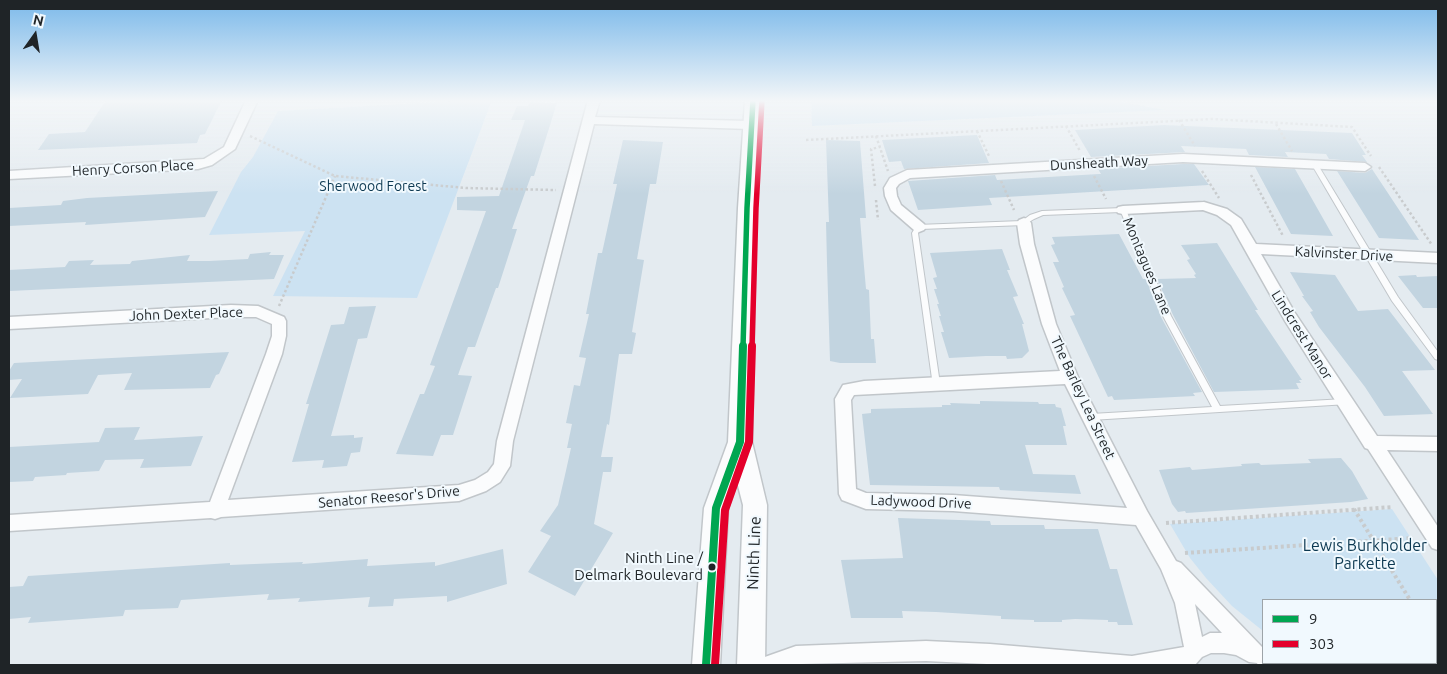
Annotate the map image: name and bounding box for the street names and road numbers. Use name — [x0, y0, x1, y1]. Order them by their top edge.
street label: Dunsheath Way — [1050, 152, 1148, 174]
street label: Henry Corson Place — [72, 156, 194, 180]
street label: Montagues Lane — [1119, 215, 1175, 317]
street label: Kalvinster Drive — [1294, 243, 1394, 265]
street label: Lindcrest Manor — [1268, 287, 1336, 383]
street label: John Dexter Place — [129, 304, 243, 324]
street label: The Barley Lea Street — [1047, 334, 1119, 462]
street label: Senator Reesor's Drive — [318, 482, 460, 512]
street label: Ladywood Drive — [870, 492, 972, 512]
street label: Ninth Line — [743, 516, 765, 590]

